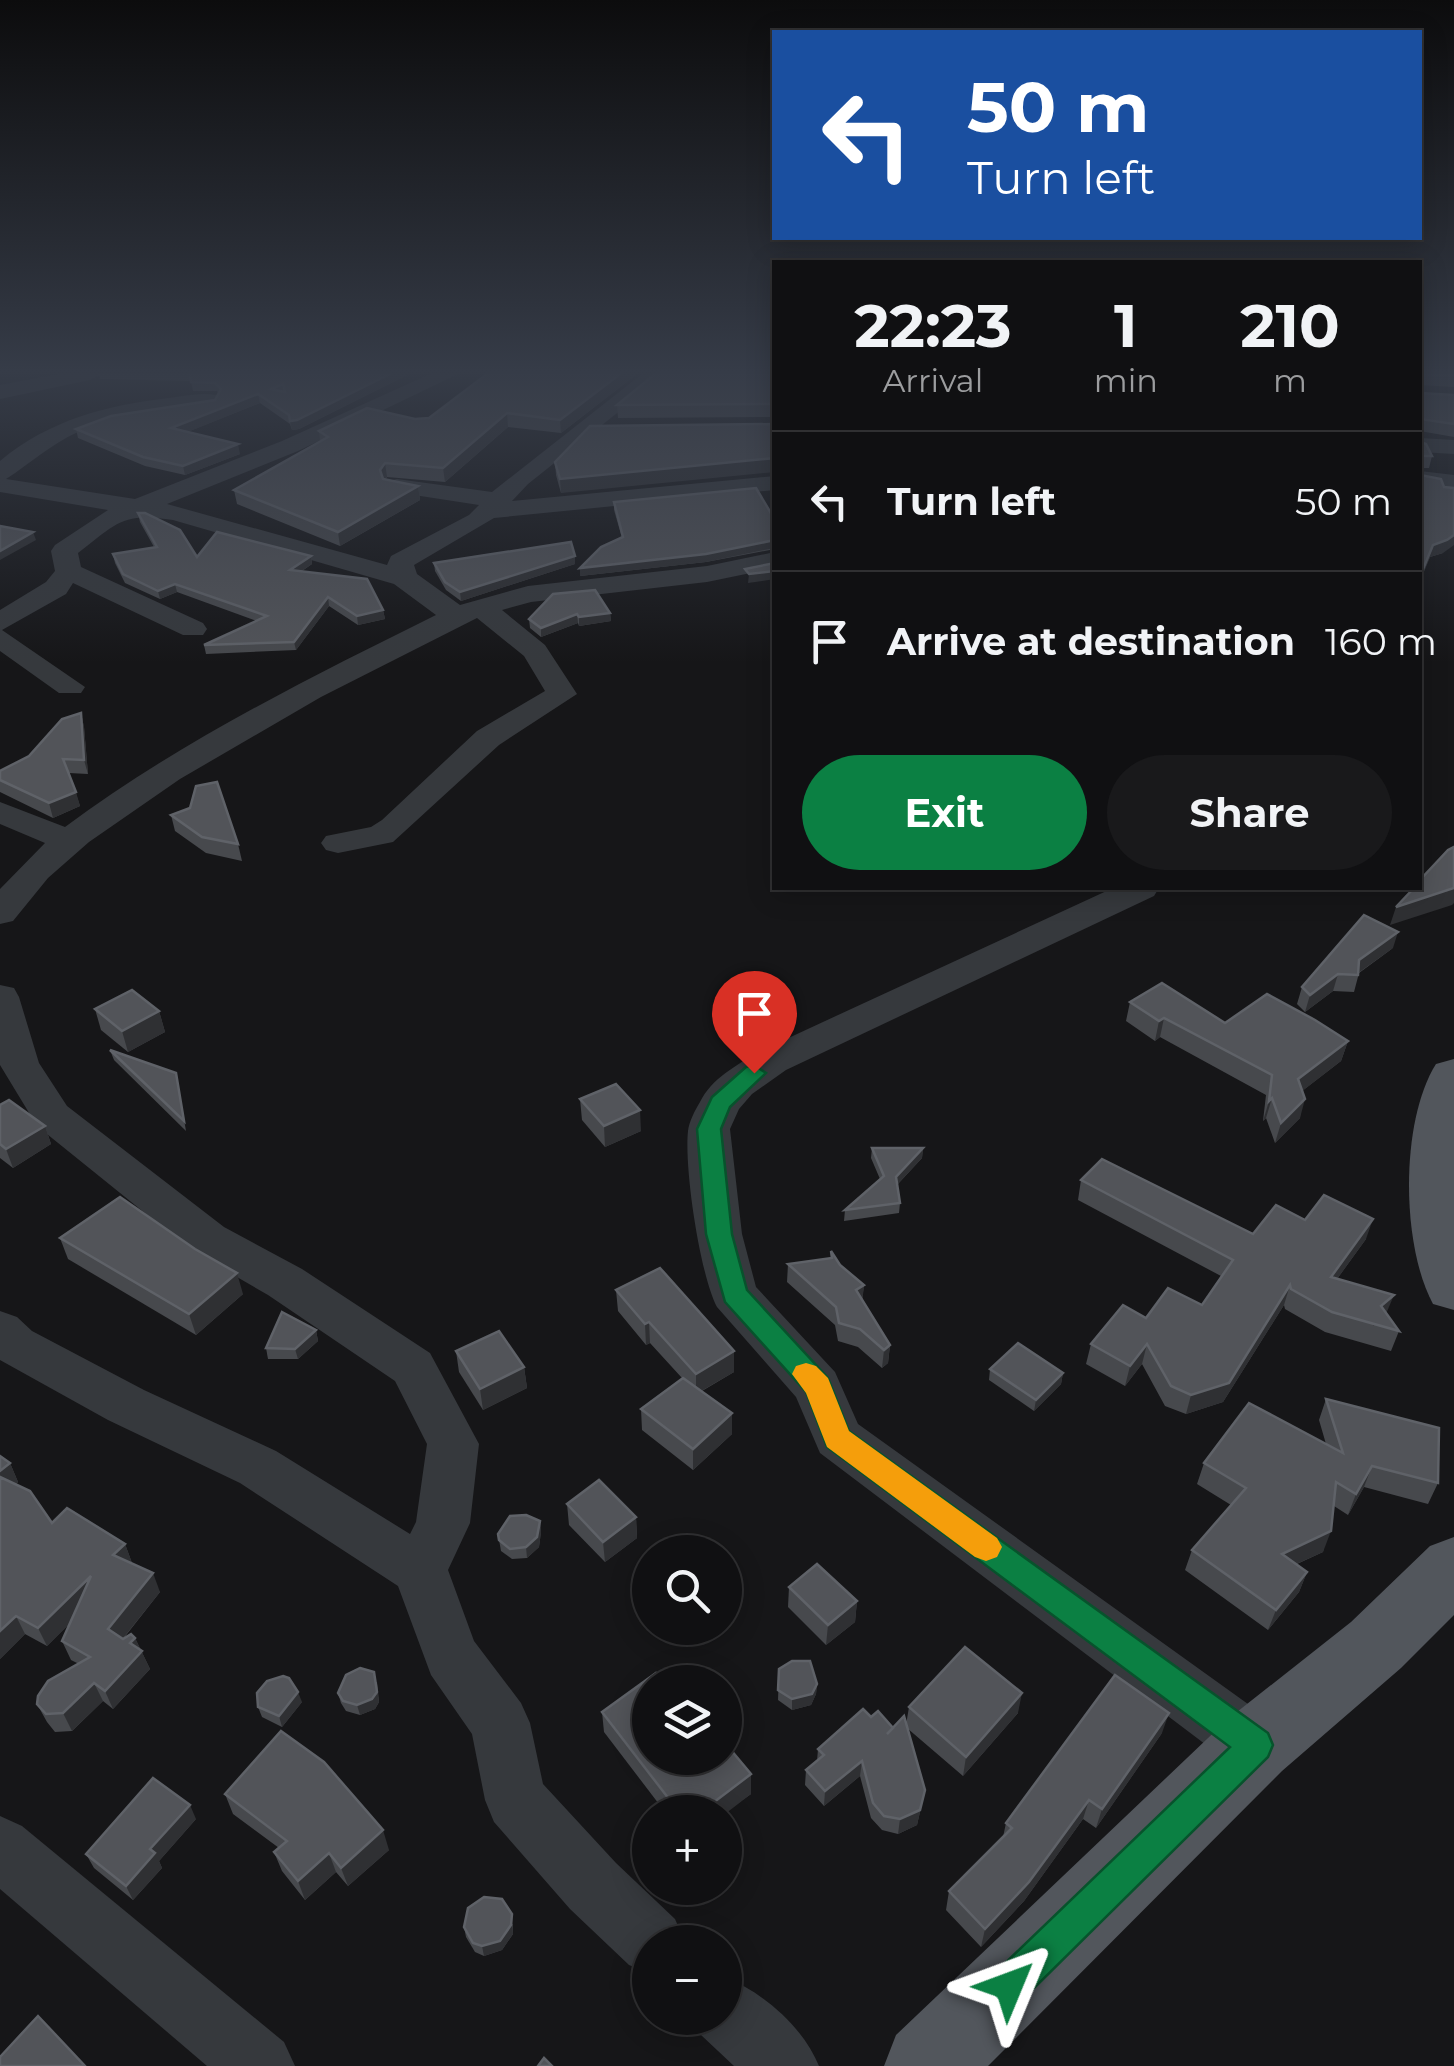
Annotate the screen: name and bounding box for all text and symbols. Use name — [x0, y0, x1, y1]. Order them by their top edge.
text: 50 m — [967, 64, 1149, 150]
icon: left — [802, 70, 932, 200]
text: Turn left — [967, 150, 1155, 205]
text: 22:23 — [854, 289, 1012, 362]
text: 1 — [1114, 289, 1138, 362]
text: 210 — [1240, 289, 1340, 362]
text: Arrival — [882, 361, 983, 400]
text: min — [1094, 361, 1158, 400]
text: m — [1273, 361, 1307, 400]
icon: left — [802, 474, 857, 529]
text: Turn left — [887, 478, 1056, 525]
text: 50 m — [1295, 478, 1392, 525]
icon: arrive — [802, 614, 857, 669]
text: Arrive at destination — [887, 618, 1295, 665]
text: 160 m — [1325, 618, 1437, 665]
button: Exit — [802, 755, 1087, 870]
button: Share — [1107, 755, 1392, 870]
pin — [712, 971, 797, 1074]
icon: arrive — [727, 986, 782, 1041]
map controls — [632, 1535, 742, 2035]
button: search — [632, 1535, 742, 1645]
button: layers — [632, 1665, 742, 1775]
button: + — [632, 1795, 742, 1905]
button: − — [632, 1925, 742, 2035]
position arrow — [957, 1934, 1061, 2038]

